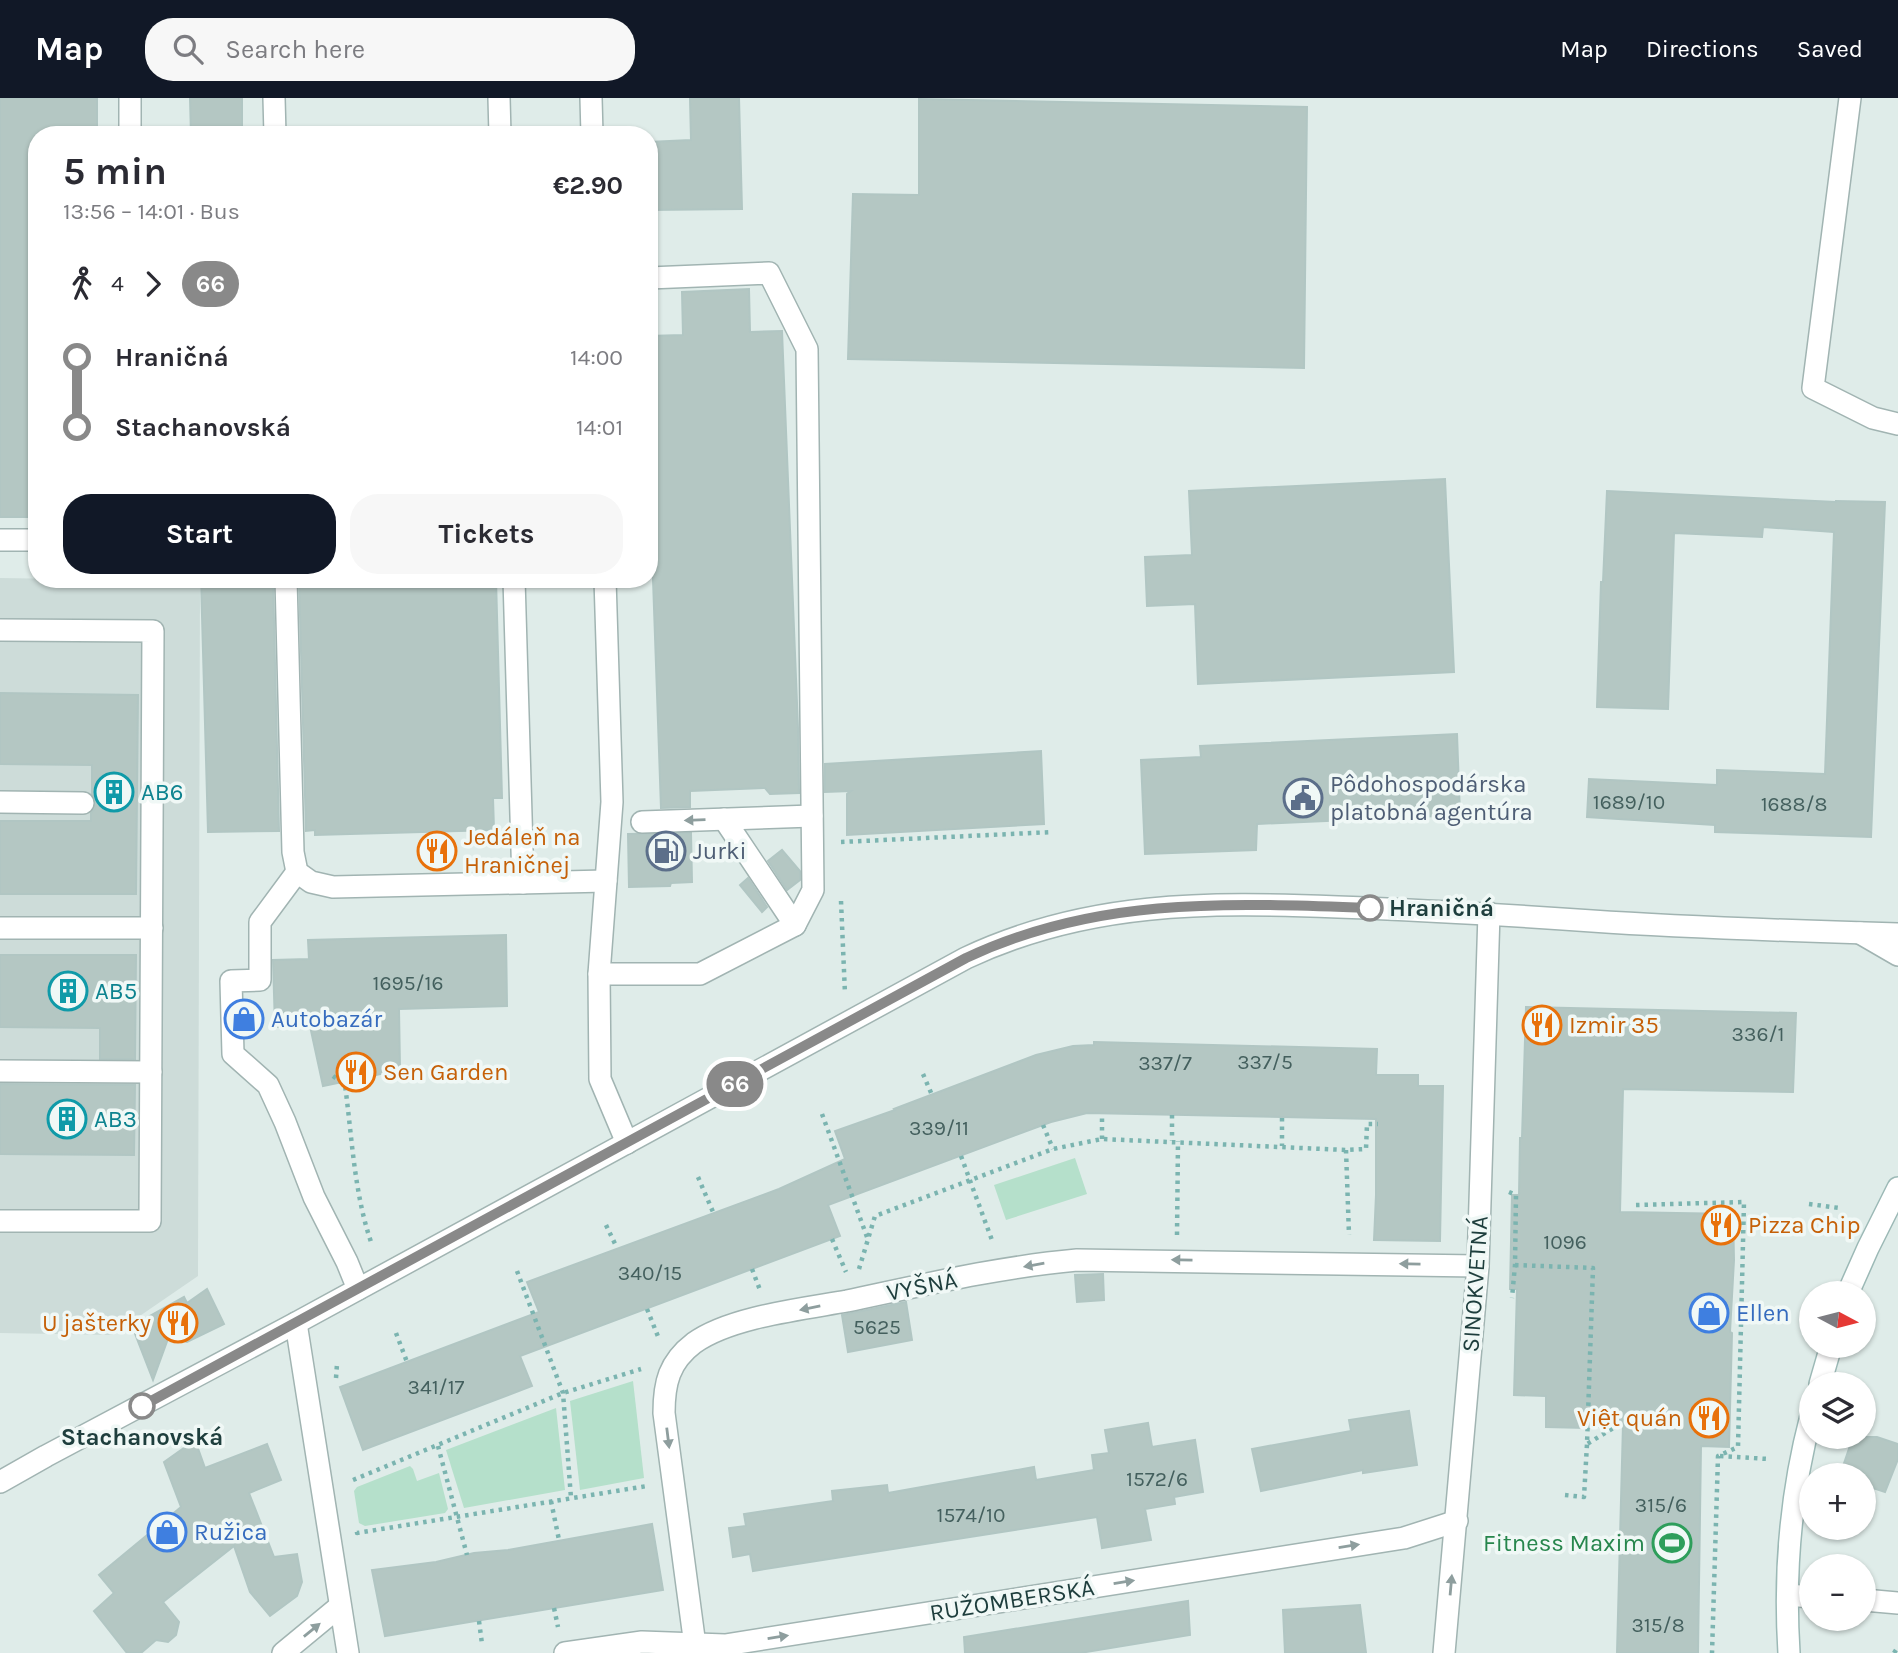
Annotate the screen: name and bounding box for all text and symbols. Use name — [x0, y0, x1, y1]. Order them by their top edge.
search box — [145, 18, 635, 81]
text: Map — [35, 30, 103, 68]
icon: search — [169, 30, 207, 68]
text: Search here — [225, 34, 365, 65]
text: Map — [1560, 35, 1608, 63]
text: Directions — [1646, 35, 1759, 63]
text: Saved — [1797, 35, 1863, 63]
text: 5 min — [63, 149, 167, 194]
text: €2.90 — [553, 170, 623, 201]
text: 13:56 – 14:01 · Bus — [63, 198, 240, 225]
icon: walk — [63, 265, 101, 303]
icon: forward — [134, 265, 172, 303]
text: 4 — [111, 270, 124, 297]
text: 66 — [196, 270, 225, 298]
text: Hraničná — [115, 342, 229, 373]
text: 14:00 — [570, 344, 623, 371]
text: Stachanovská — [115, 412, 291, 443]
text: 14:01 — [576, 414, 623, 441]
button: Start — [63, 494, 336, 574]
button: Tickets — [350, 494, 623, 574]
place label: Pôdohospodárska platobná agentúra — [1330, 770, 1533, 826]
building icon: AB6 — [93, 771, 135, 813]
public building icon: Pôdohospodárska platobná agentúra — [1282, 777, 1324, 819]
place label: AB6 — [141, 778, 183, 806]
house number: 1689/10 — [1593, 790, 1665, 814]
house number: 1688/8 — [1761, 792, 1827, 816]
one-way arrow — [684, 814, 706, 826]
place label: Jedáleň na Hraničnej — [464, 823, 580, 879]
restaurant icon: Jedáleň na Hraničnej — [416, 830, 458, 872]
fuel station icon: Jurki — [645, 830, 687, 872]
place label: Jurki — [693, 837, 747, 865]
place label: Hraničná — [1389, 894, 1494, 922]
marker: Hraničná — [1357, 895, 1383, 921]
building icon: AB5 — [47, 970, 89, 1012]
house number: 1695/16 — [372, 971, 444, 995]
place label: AB5 — [95, 977, 137, 1005]
shop icon: Autobazár — [223, 998, 265, 1040]
restaurant icon: Izmir 35 — [1521, 1004, 1563, 1046]
place label: Autobazár — [271, 1005, 382, 1033]
place label: Izmir 35 — [1569, 1011, 1659, 1039]
house number: 336/1 — [1732, 1022, 1784, 1046]
house number: 337/5 — [1237, 1050, 1293, 1074]
restaurant icon: Sen Garden — [335, 1051, 377, 1093]
house number: 337/7 — [1138, 1051, 1192, 1075]
place label: Sen Garden — [383, 1058, 508, 1086]
line badge: 66 — [704, 1061, 766, 1107]
text: 66 — [720, 1070, 750, 1098]
building icon: AB3 — [46, 1098, 88, 1140]
place label: AB3 — [94, 1105, 137, 1133]
house number: 339/11 — [909, 1116, 969, 1140]
restaurant icon: Pizza Chip — [1700, 1204, 1742, 1246]
place label: Pizza Chip — [1748, 1211, 1861, 1239]
street label: SINOKVETNÁ — [1455, 1214, 1494, 1353]
house number: 1096 — [1543, 1230, 1587, 1254]
one-way arrow — [1171, 1254, 1193, 1266]
one-way arrow — [1399, 1259, 1421, 1270]
one-way arrow — [1023, 1260, 1045, 1271]
house number: 340/15 — [618, 1261, 682, 1285]
street label: VYŠNÁ — [884, 1264, 960, 1307]
north arrow — [1799, 1281, 1876, 1358]
map controls — [1799, 1281, 1876, 1631]
shop icon: Ellen — [1688, 1292, 1730, 1334]
place label: Ellen — [1736, 1299, 1790, 1327]
restaurant icon: U jašterky — [157, 1302, 199, 1344]
one-way arrow — [799, 1302, 821, 1313]
place label: U jašterky — [42, 1309, 151, 1337]
house number: 5625 — [853, 1315, 901, 1339]
button: layers — [1799, 1372, 1876, 1449]
house number: 341/17 — [408, 1375, 465, 1399]
marker: Stachanovská — [129, 1393, 155, 1419]
restaurant icon: Việt quán — [1688, 1397, 1730, 1439]
place label: Việt quán — [1577, 1404, 1682, 1432]
place label: Stachanovská — [61, 1423, 223, 1451]
one-way arrow — [662, 1427, 673, 1449]
button: + — [1799, 1463, 1876, 1540]
house number: 1572/6 — [1126, 1467, 1188, 1491]
house number: 315/6 — [1635, 1493, 1687, 1517]
house number: 1574/10 — [937, 1503, 1005, 1527]
shop icon: Ružica — [146, 1511, 188, 1553]
place label: Ružica — [194, 1518, 267, 1546]
sports icon: Fitness Maxim — [1651, 1522, 1693, 1564]
place label: Fitness Maxim — [1483, 1529, 1645, 1557]
one-way arrow — [1338, 1540, 1360, 1551]
button: − — [1799, 1554, 1876, 1631]
street label: RUŽOMBERSKÁ — [927, 1572, 1097, 1627]
one-way arrow — [1446, 1574, 1457, 1596]
one-way arrow — [1113, 1576, 1135, 1587]
house number: 315/8 — [1631, 1613, 1685, 1637]
one-way arrow — [303, 1623, 320, 1638]
one-way arrow — [768, 1631, 790, 1642]

